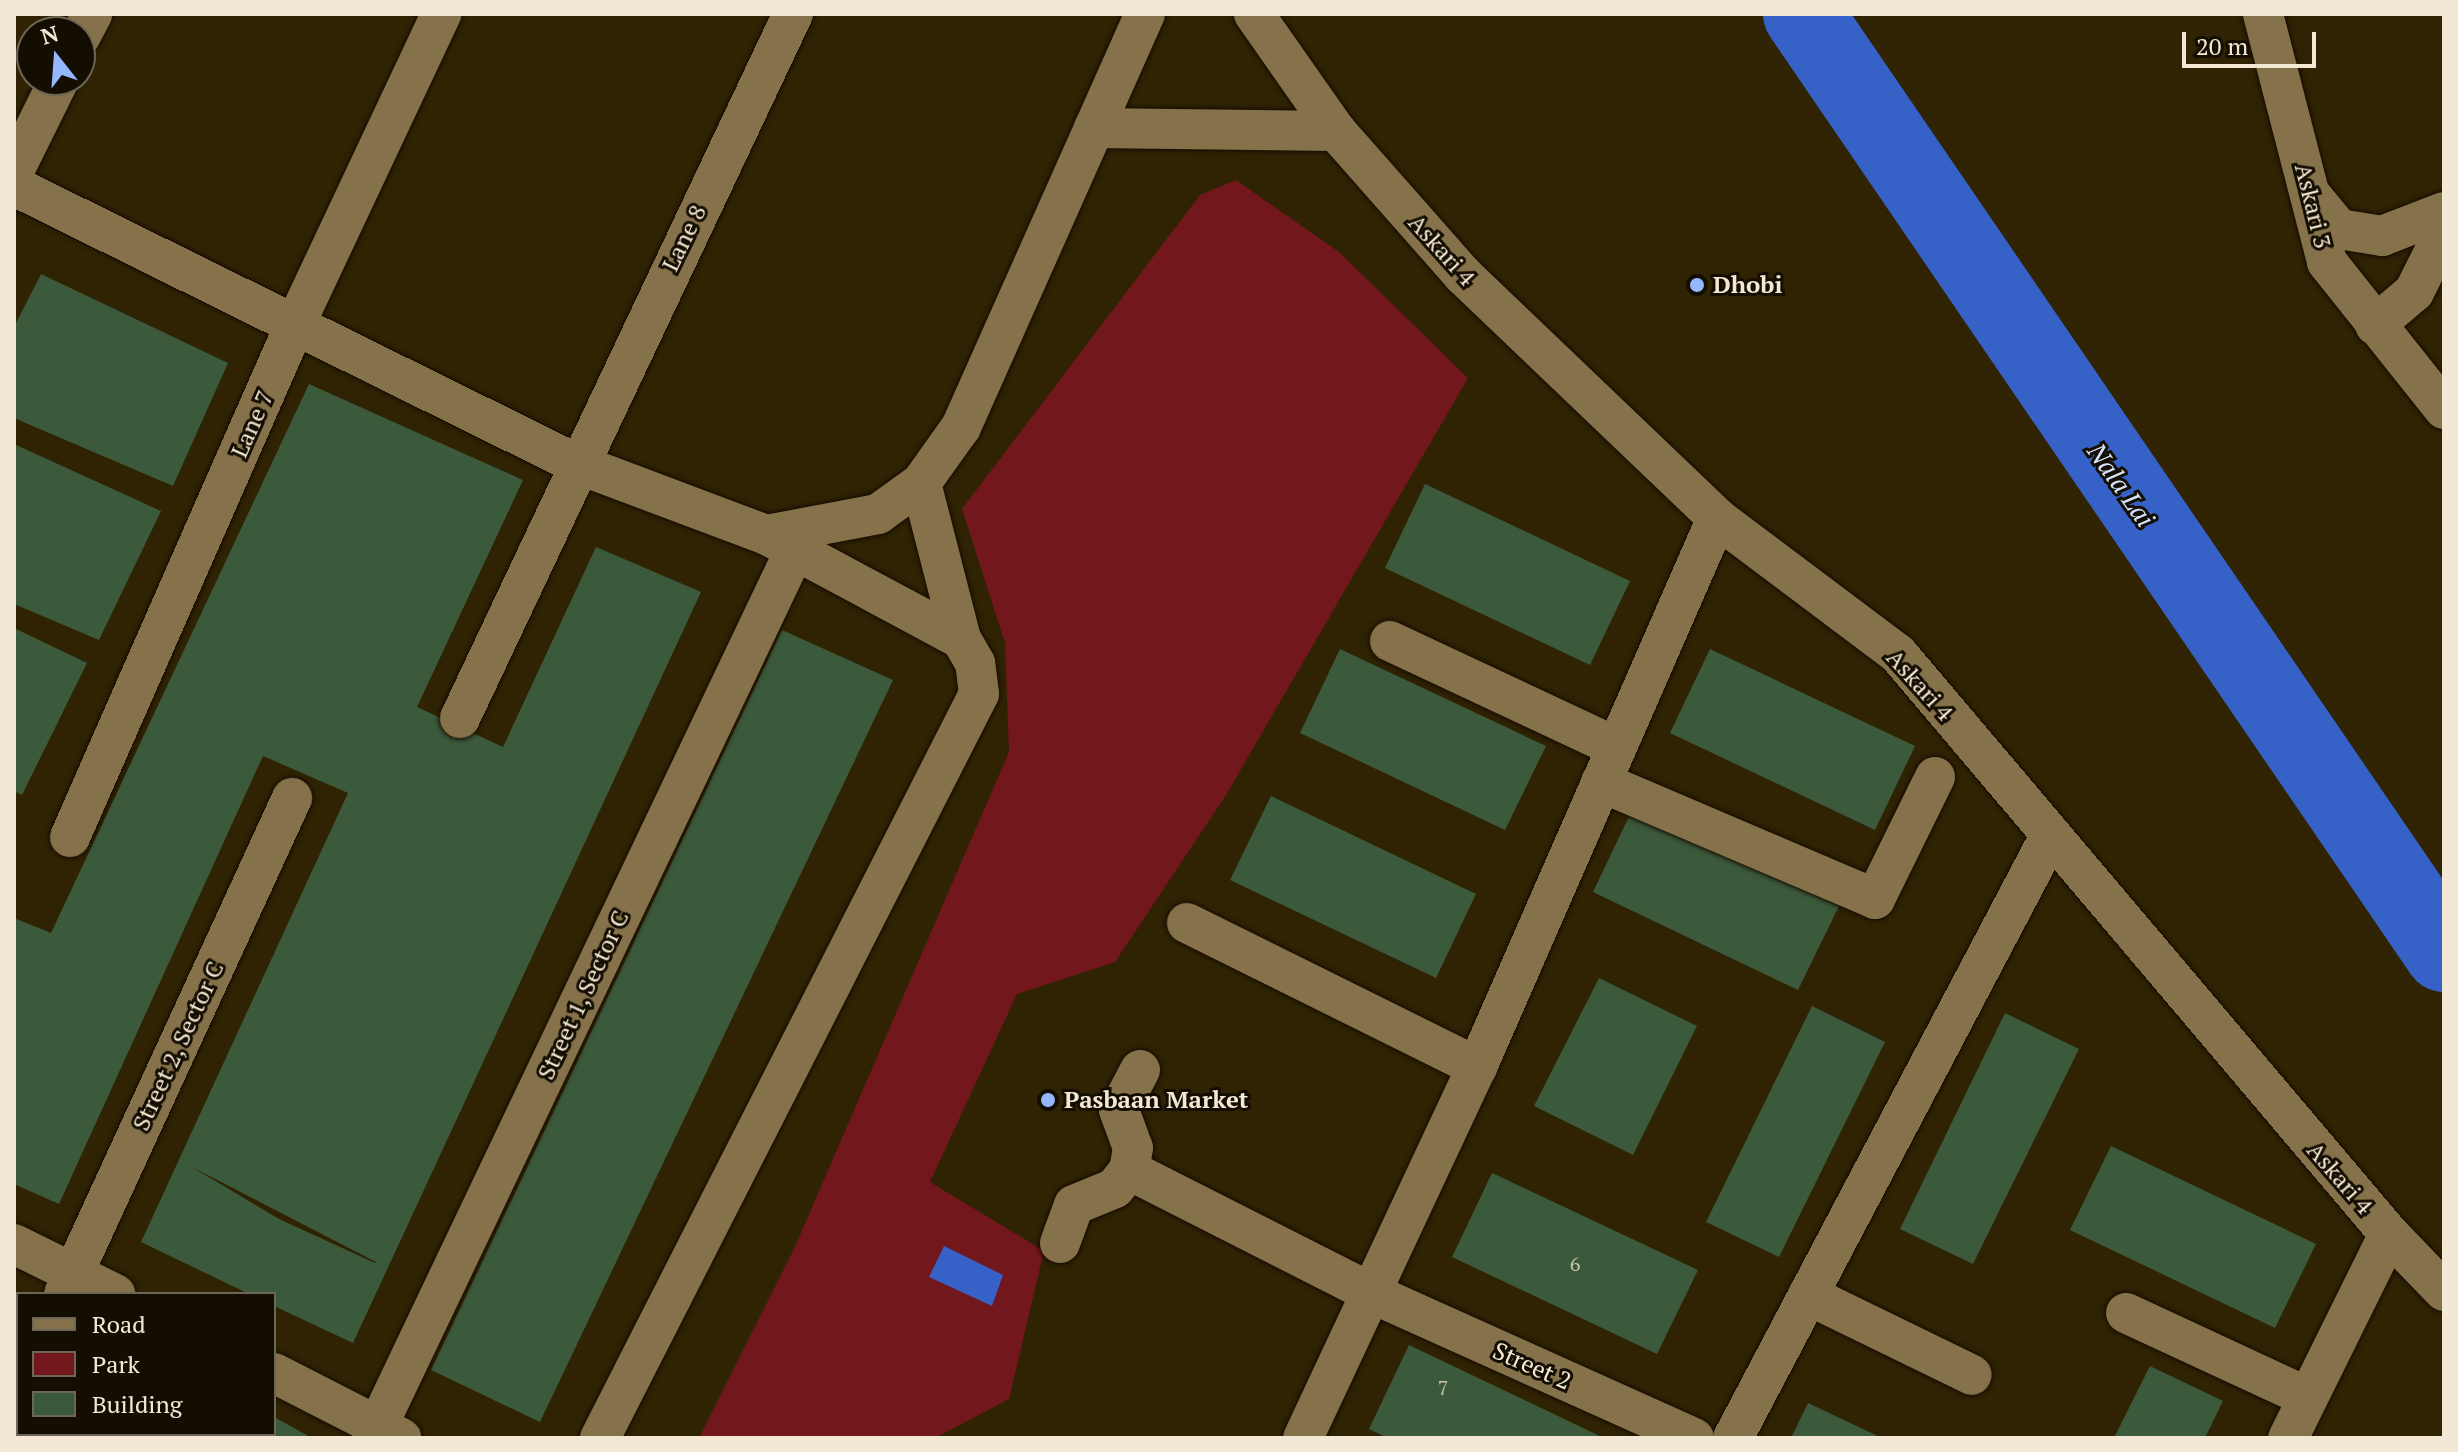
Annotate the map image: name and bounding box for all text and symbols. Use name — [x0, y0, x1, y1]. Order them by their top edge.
north arrow — [16, 16, 96, 96]
scale bar — [2186, 16, 2320, 66]
text: N — [37, 18, 62, 51]
text: 20 m — [2196, 30, 2248, 62]
street label: Askari 3 — [2289, 161, 2337, 251]
street label: Lane 8 — [656, 200, 712, 276]
street label: Askari 4 — [1402, 208, 1482, 292]
place label: Dhobi — [1713, 271, 1782, 299]
marker: Dhobi — [1688, 276, 1706, 294]
street label: Lane 7 — [225, 386, 279, 462]
water label: Nala Lai — [2081, 437, 2161, 533]
street label: Askari 4 — [1880, 643, 1960, 727]
street label: Street 1, Sector C — [531, 906, 635, 1084]
street label: Street 2, Sector C — [126, 957, 230, 1135]
place label: Pasbaan Market — [1064, 1086, 1248, 1114]
marker: Pasbaan Market — [1039, 1091, 1057, 1109]
street label: Askari 4 — [2301, 1136, 2379, 1220]
house number: 6 — [1570, 1251, 1580, 1275]
legend — [16, 1292, 276, 1436]
text: Road — [92, 1308, 146, 1340]
street label: Street 2 — [1488, 1336, 1576, 1396]
text: Park — [92, 1348, 140, 1380]
house number: 7 — [1438, 1375, 1448, 1399]
text: Building — [92, 1388, 182, 1420]

